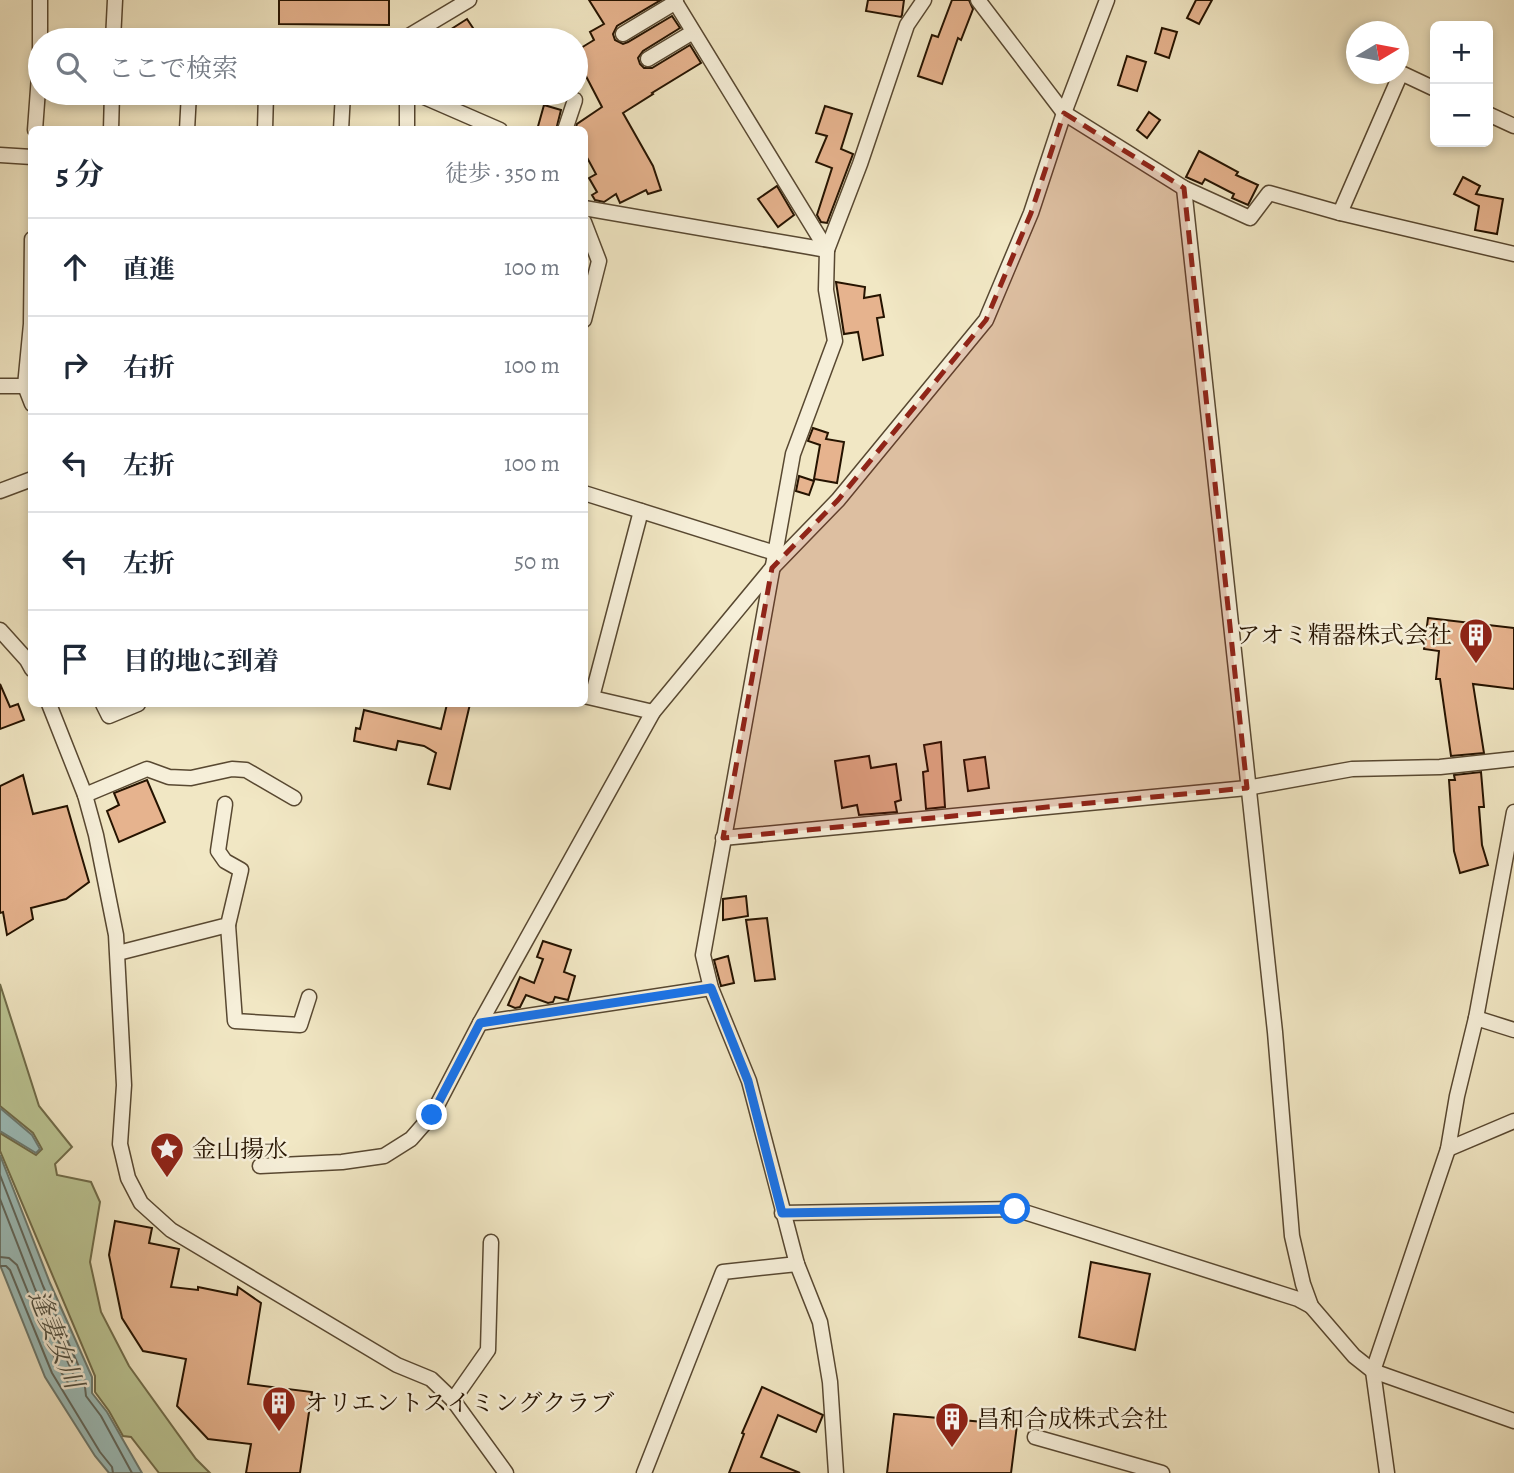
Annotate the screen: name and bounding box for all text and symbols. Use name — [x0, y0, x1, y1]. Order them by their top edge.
north arrow — [1346, 21, 1409, 84]
map controls — [1430, 21, 1493, 147]
button: + — [1430, 21, 1493, 84]
search box — [28, 28, 588, 105]
icon: search — [52, 48, 90, 86]
text: ここで検索 — [108, 51, 238, 86]
button: − — [1430, 84, 1493, 147]
text: 5 分 — [56, 154, 104, 194]
text: 徒歩 · 350 m — [445, 158, 560, 189]
icon: ahead — [56, 248, 94, 286]
text: 直進 — [123, 252, 175, 287]
text: 100 m — [504, 252, 560, 283]
icon: right — [56, 346, 94, 384]
text: 右折 — [123, 350, 175, 385]
text: 100 m — [504, 350, 560, 381]
icon: left — [56, 444, 94, 482]
text: 左折 — [123, 448, 175, 483]
text: 100 m — [504, 448, 560, 479]
icon: left — [56, 542, 94, 580]
text: 左折 — [123, 546, 175, 581]
text: 50 m — [514, 546, 560, 577]
building icon: アオミ精器株式会社 — [1457, 616, 1495, 665]
place label: アオミ精器株式会社 — [1236, 619, 1452, 651]
icon: arrive — [56, 640, 94, 678]
text: 目的地に到着 — [123, 644, 279, 679]
route end — [416, 1099, 447, 1130]
place icon: 金山揚水 — [148, 1130, 186, 1179]
place label: 金山揚水 — [192, 1133, 288, 1165]
route start — [999, 1193, 1030, 1224]
water label: 逢妻女川 — [20, 1284, 93, 1397]
building icon: オリエントスイミングクラブ — [260, 1384, 298, 1433]
place label: オリエントスイミングクラブ — [304, 1387, 614, 1419]
building icon: 昌和合成株式会社 — [933, 1400, 971, 1449]
place label: 昌和合成株式会社 — [976, 1403, 1168, 1435]

